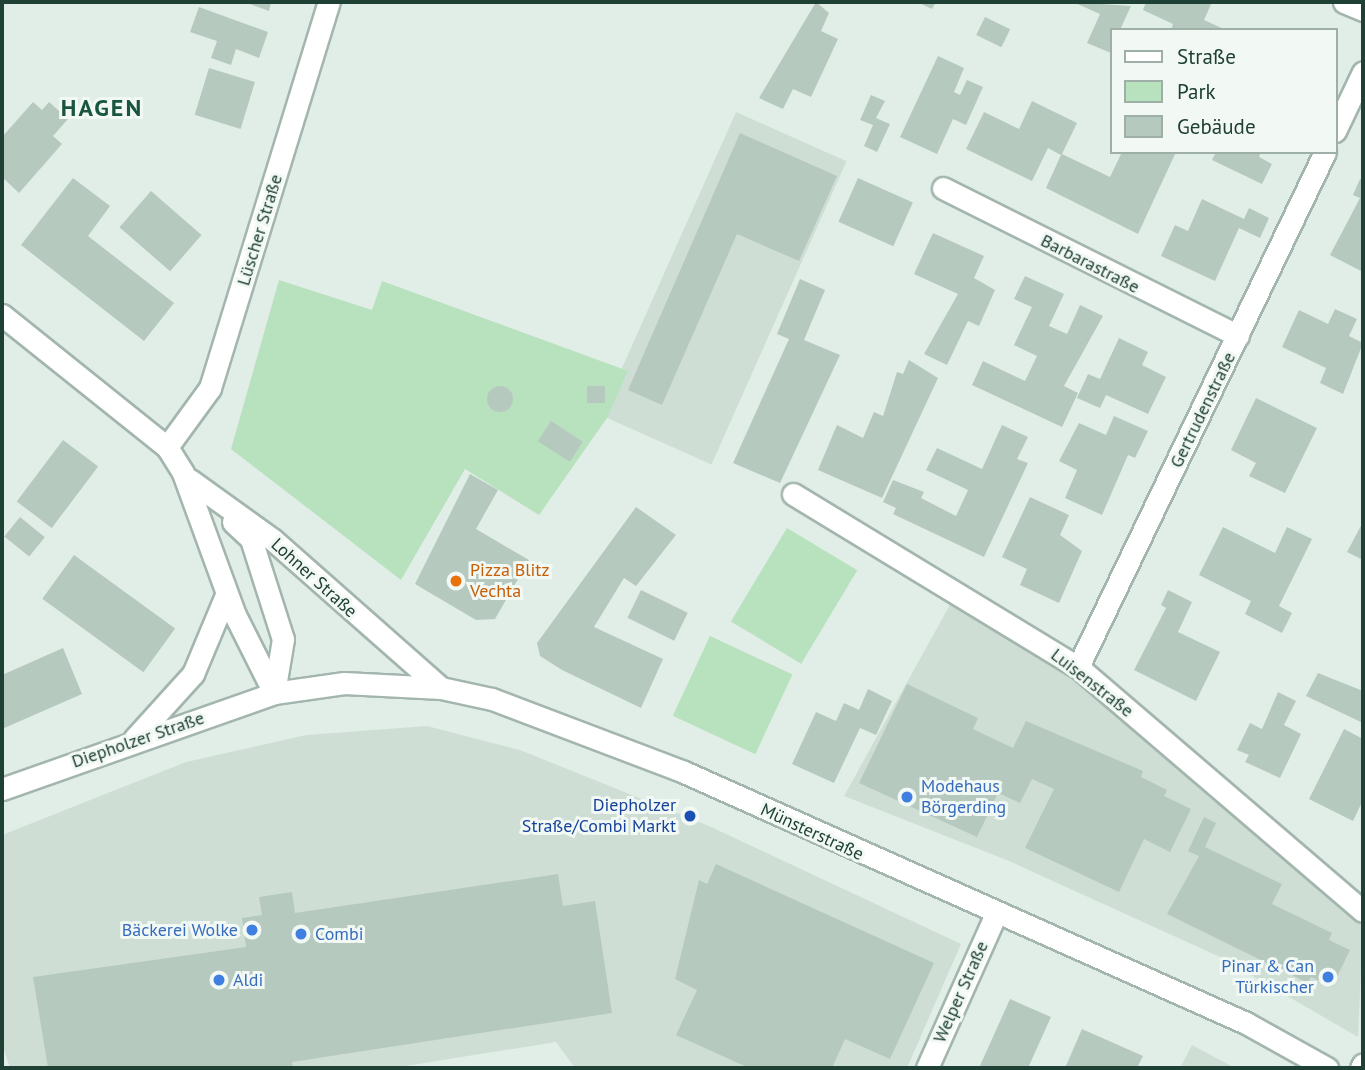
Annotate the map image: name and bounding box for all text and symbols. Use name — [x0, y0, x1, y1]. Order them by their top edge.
legend — [1110, 28, 1337, 154]
text: Straße — [1177, 43, 1236, 70]
text: Park — [1177, 78, 1216, 105]
district label: HAGEN — [61, 94, 143, 122]
text: Gebäude — [1177, 113, 1256, 140]
street label: Lüscher Straße — [233, 172, 287, 288]
street label: Barbarastraße — [1037, 230, 1143, 298]
street label: Gertrudenstraße — [1166, 349, 1240, 471]
street label: Lohner Straße — [267, 534, 361, 622]
place label: Pizza Blitz Vechta — [470, 560, 549, 602]
marker: Pizza Blitz Vechta — [448, 573, 464, 589]
street label: Luisenstraße — [1047, 644, 1137, 722]
street label: Diepholzer Straße — [69, 707, 207, 773]
place label: Modehaus Börgerding — [921, 776, 1006, 818]
marker: Modehaus Börgerding — [899, 789, 915, 805]
place label: Diepholzer Straße/Combi Markt — [522, 795, 676, 838]
street label: Münsterstraße — [757, 799, 867, 865]
marker: Diepholzer Straße/Combi Markt — [682, 808, 698, 824]
place label: Bäckerei Wolke — [121, 919, 238, 941]
marker: Bäckerei Wolke — [244, 922, 260, 938]
place label: Combi — [315, 923, 363, 945]
marker: Combi — [293, 926, 309, 942]
street label: Welper Straße — [929, 938, 993, 1046]
place label: Pinar & Can Türkischer — [1221, 956, 1314, 998]
place label: Aldi — [233, 969, 263, 991]
marker: Pinar & Can Türkischer — [1320, 969, 1336, 985]
marker: Aldi — [211, 972, 227, 988]

